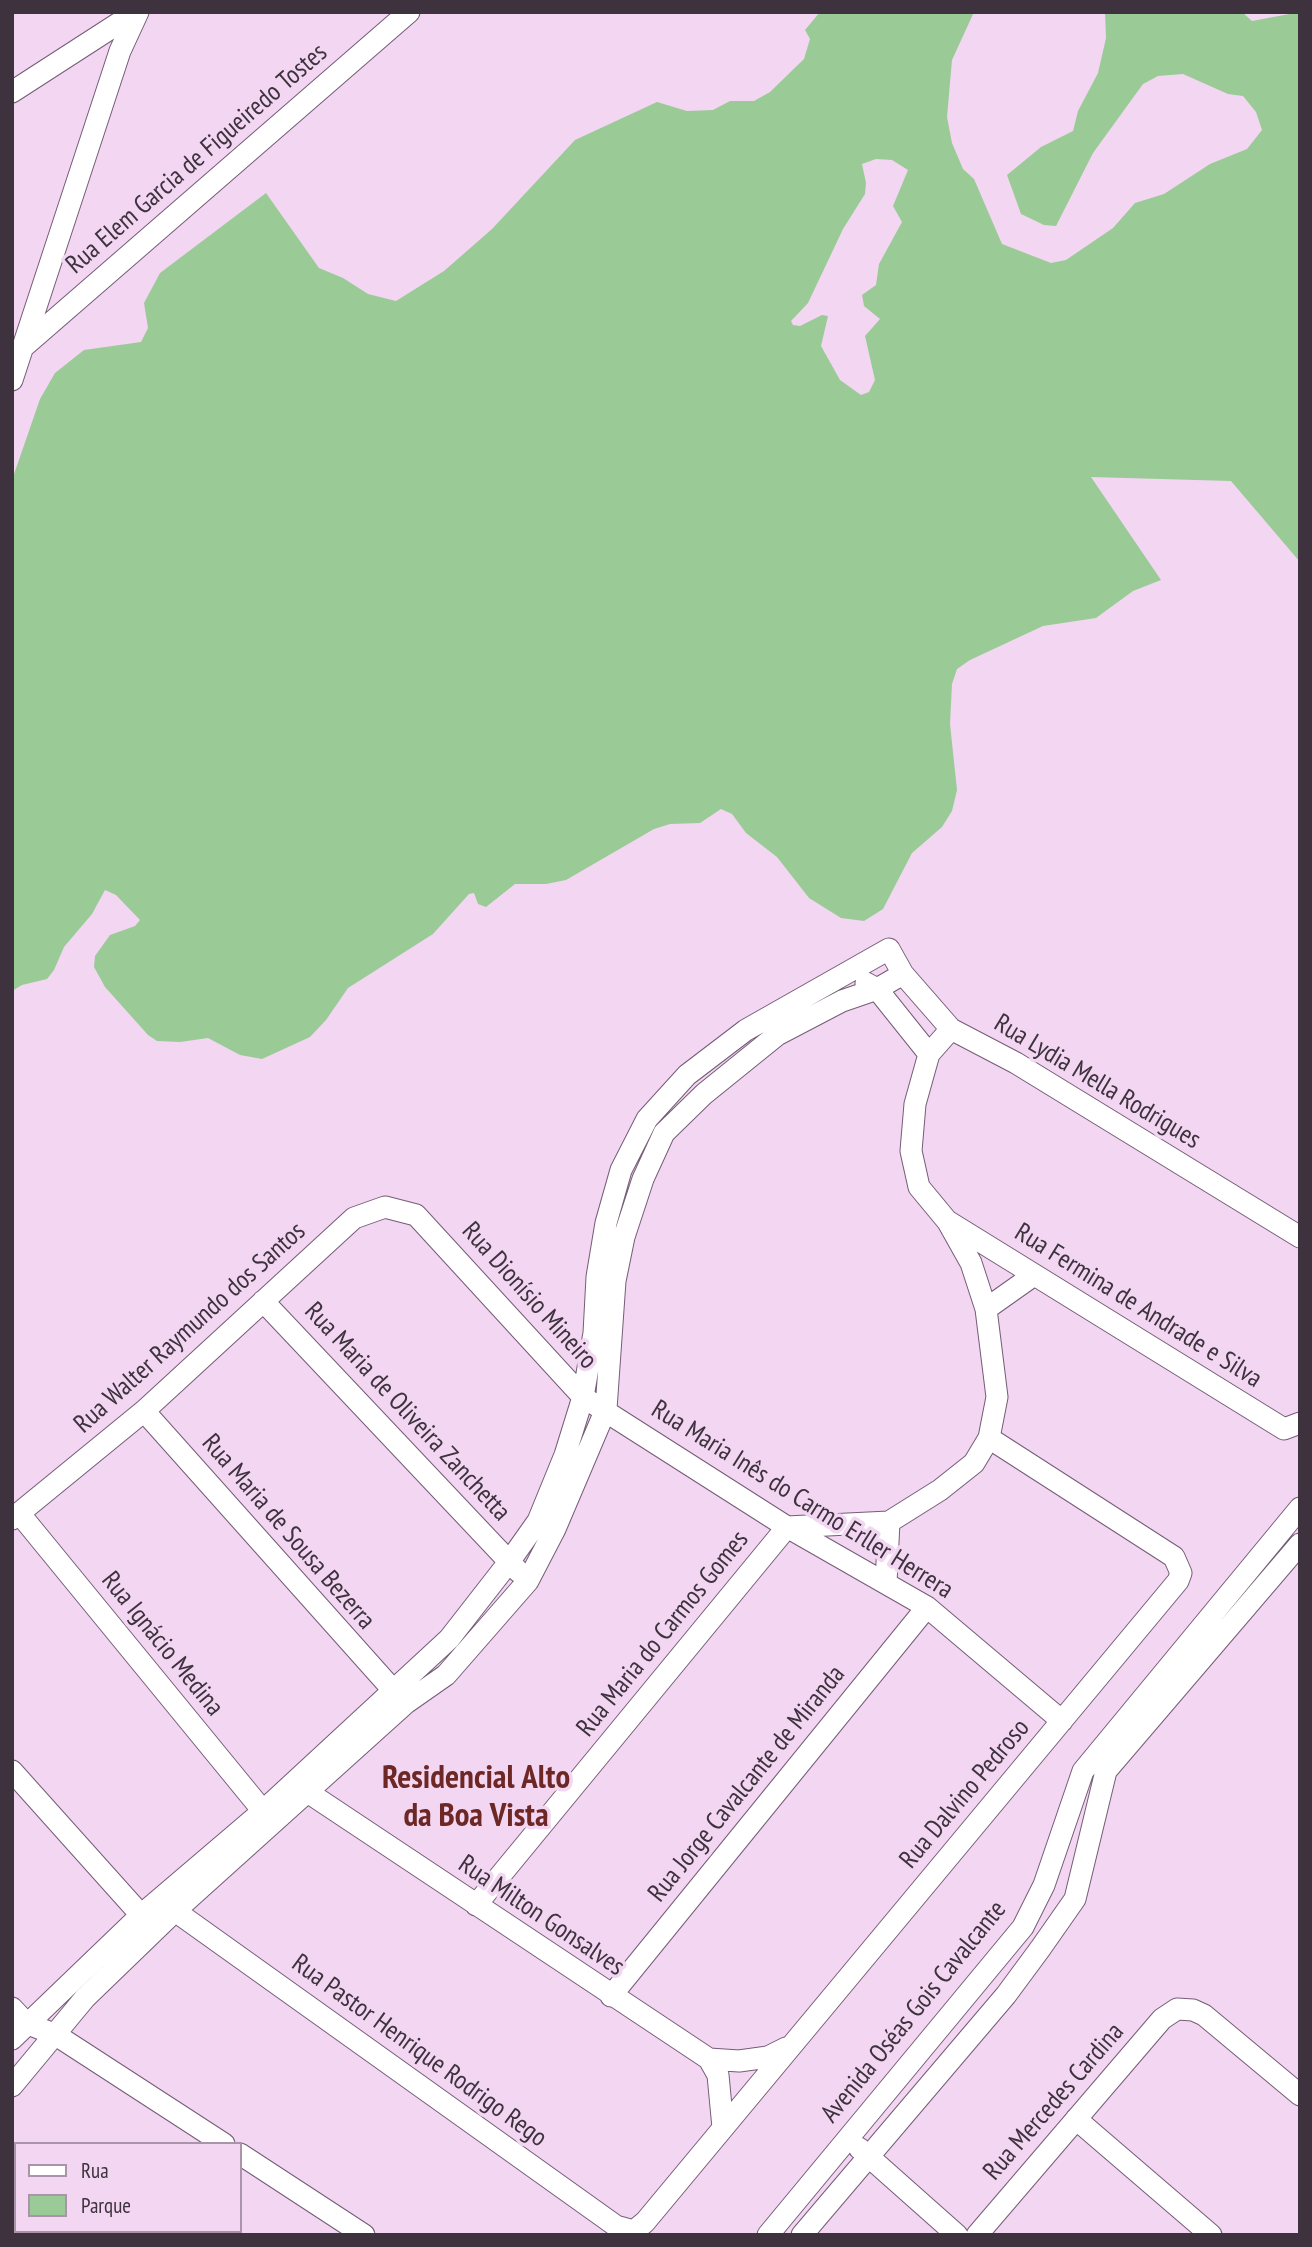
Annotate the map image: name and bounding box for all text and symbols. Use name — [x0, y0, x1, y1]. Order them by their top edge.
street label: Rua Elem Garcia de Figueiredo Tostes — [60, 37, 334, 281]
street label: Rua Lydia Mella Rodrigues — [988, 1008, 1206, 1156]
street label: Rua Walter Raymundo dos Santos — [68, 1216, 312, 1440]
street label: Rua Dionísio Mineiro — [455, 1216, 603, 1376]
street label: Rua Fermina de Andrade e Silva — [1009, 1217, 1267, 1395]
street label: Rua Maria de Oliveira Zanchetta — [298, 1296, 516, 1528]
street label: Rua Maria Inês do Carmo Erller Herrera — [646, 1394, 958, 1606]
street label: Rua Maria de Sousa Bezerra — [195, 1428, 381, 1636]
street label: Rua Maria do Carmos Gomes — [571, 1525, 755, 1743]
street label: Rua Ignácio Medina — [94, 1566, 230, 1722]
street label: Rua Jorge Cavalcante de Miranda — [642, 1660, 852, 1908]
street label: Rua Dalvino Pedroso — [894, 1713, 1036, 1875]
district label: Residencial Alto da Boa Vista — [382, 1759, 570, 1837]
street label: Rua Milton Gonsalves — [452, 1849, 630, 1983]
street label: Avenida Oséas Gois Cavalcante — [815, 1895, 1013, 2129]
street label: Rua Pastor Henrique Rodrigo Rego — [285, 1948, 553, 2154]
street label: Rua Mercedes Cardina — [977, 2017, 1131, 2187]
legend — [14, 2142, 242, 2233]
text: Rua — [81, 2157, 109, 2184]
text: Parque — [81, 2192, 131, 2219]

